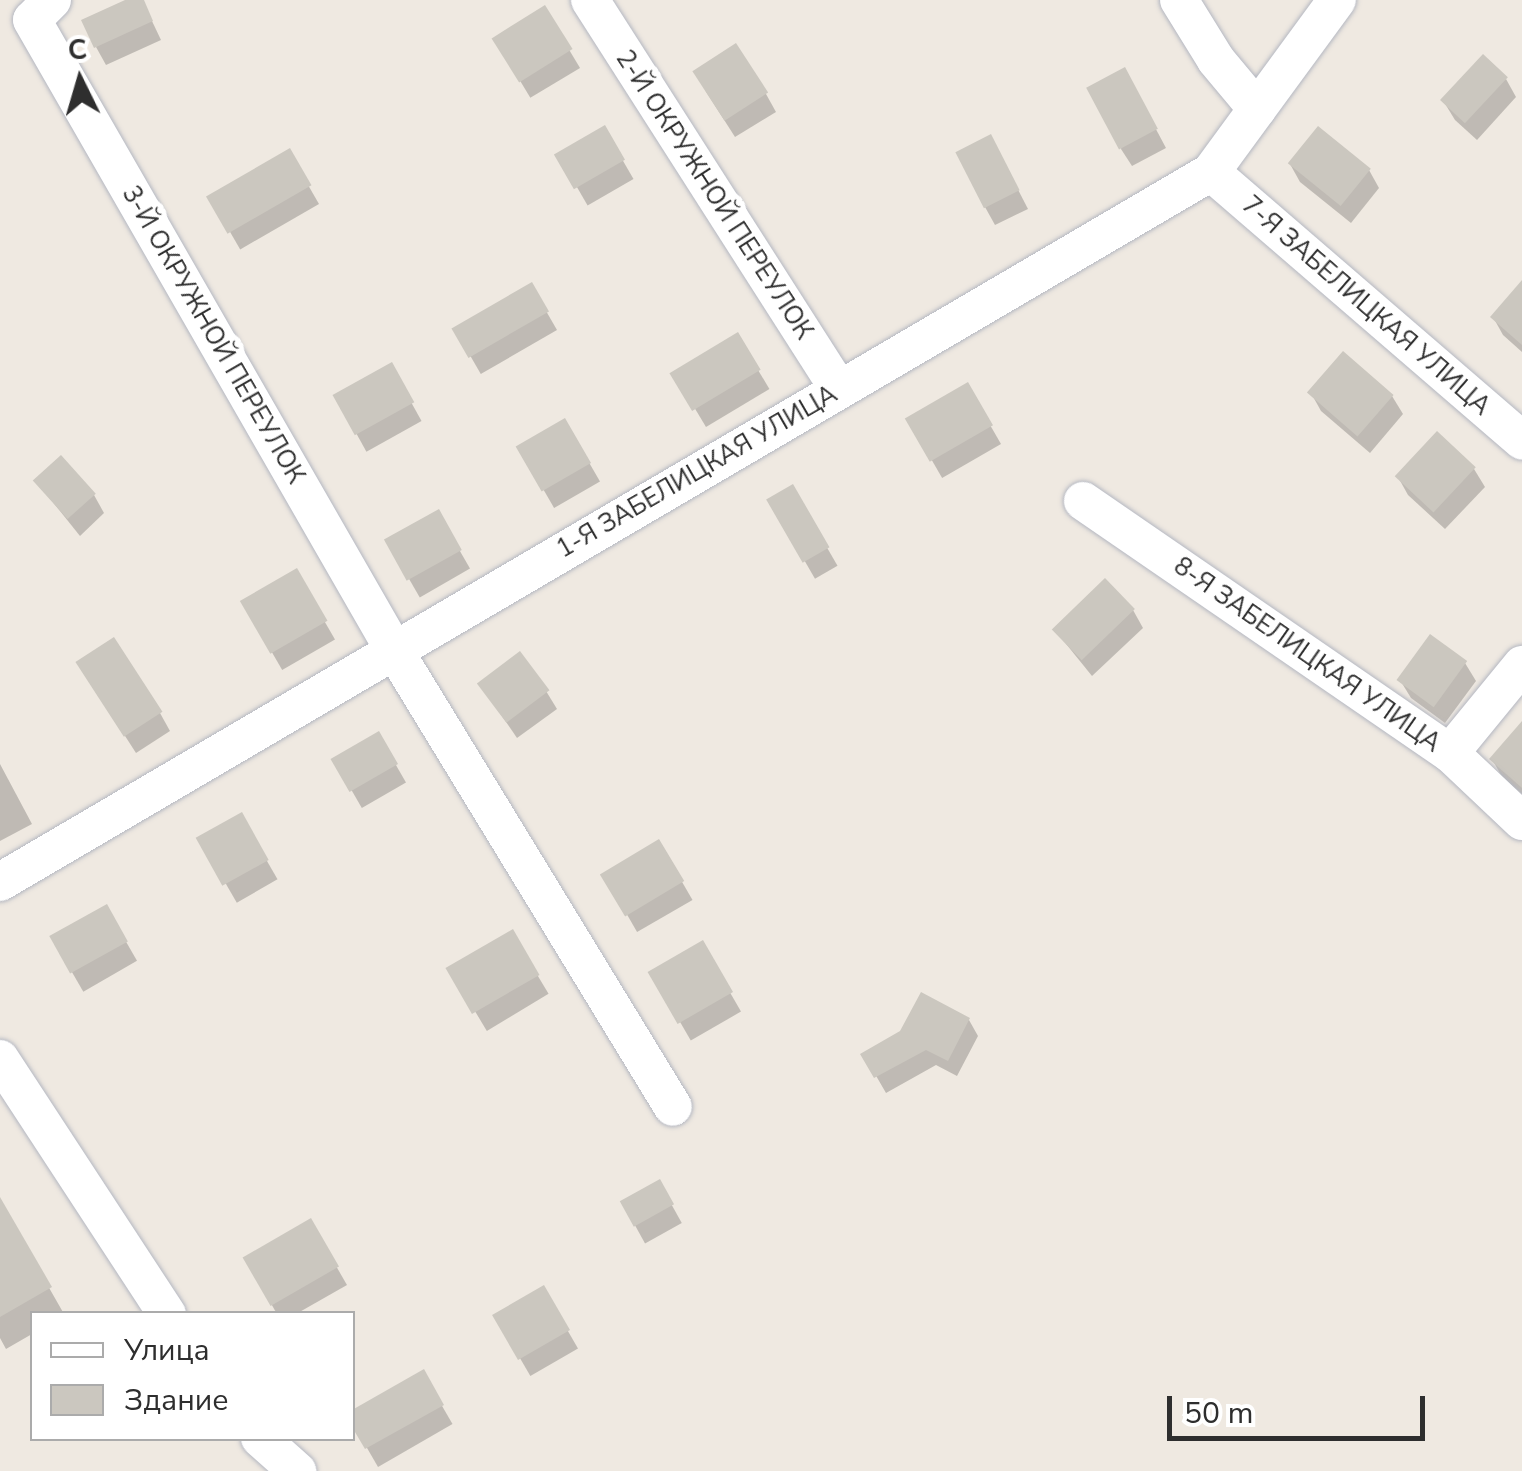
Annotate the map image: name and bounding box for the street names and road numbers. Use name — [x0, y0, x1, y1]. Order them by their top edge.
street label: 2-Й ОКРУЖНОЙ ПЕРЕУЛОК — [609, 45, 819, 345]
street label: 3-Й ОКРУЖНОЙ ПЕРЕУЛОК — [115, 181, 311, 489]
street label: 7-Я ЗАБЕЛИЦКАЯ УЛИЦА — [1236, 190, 1496, 422]
street label: 1-Я ЗАБЕЛИЦКАЯ УЛИЦА — [551, 379, 843, 565]
street label: 8-Я ЗАБЕЛИЦКАЯ УЛИЦА — [1168, 551, 1446, 759]

